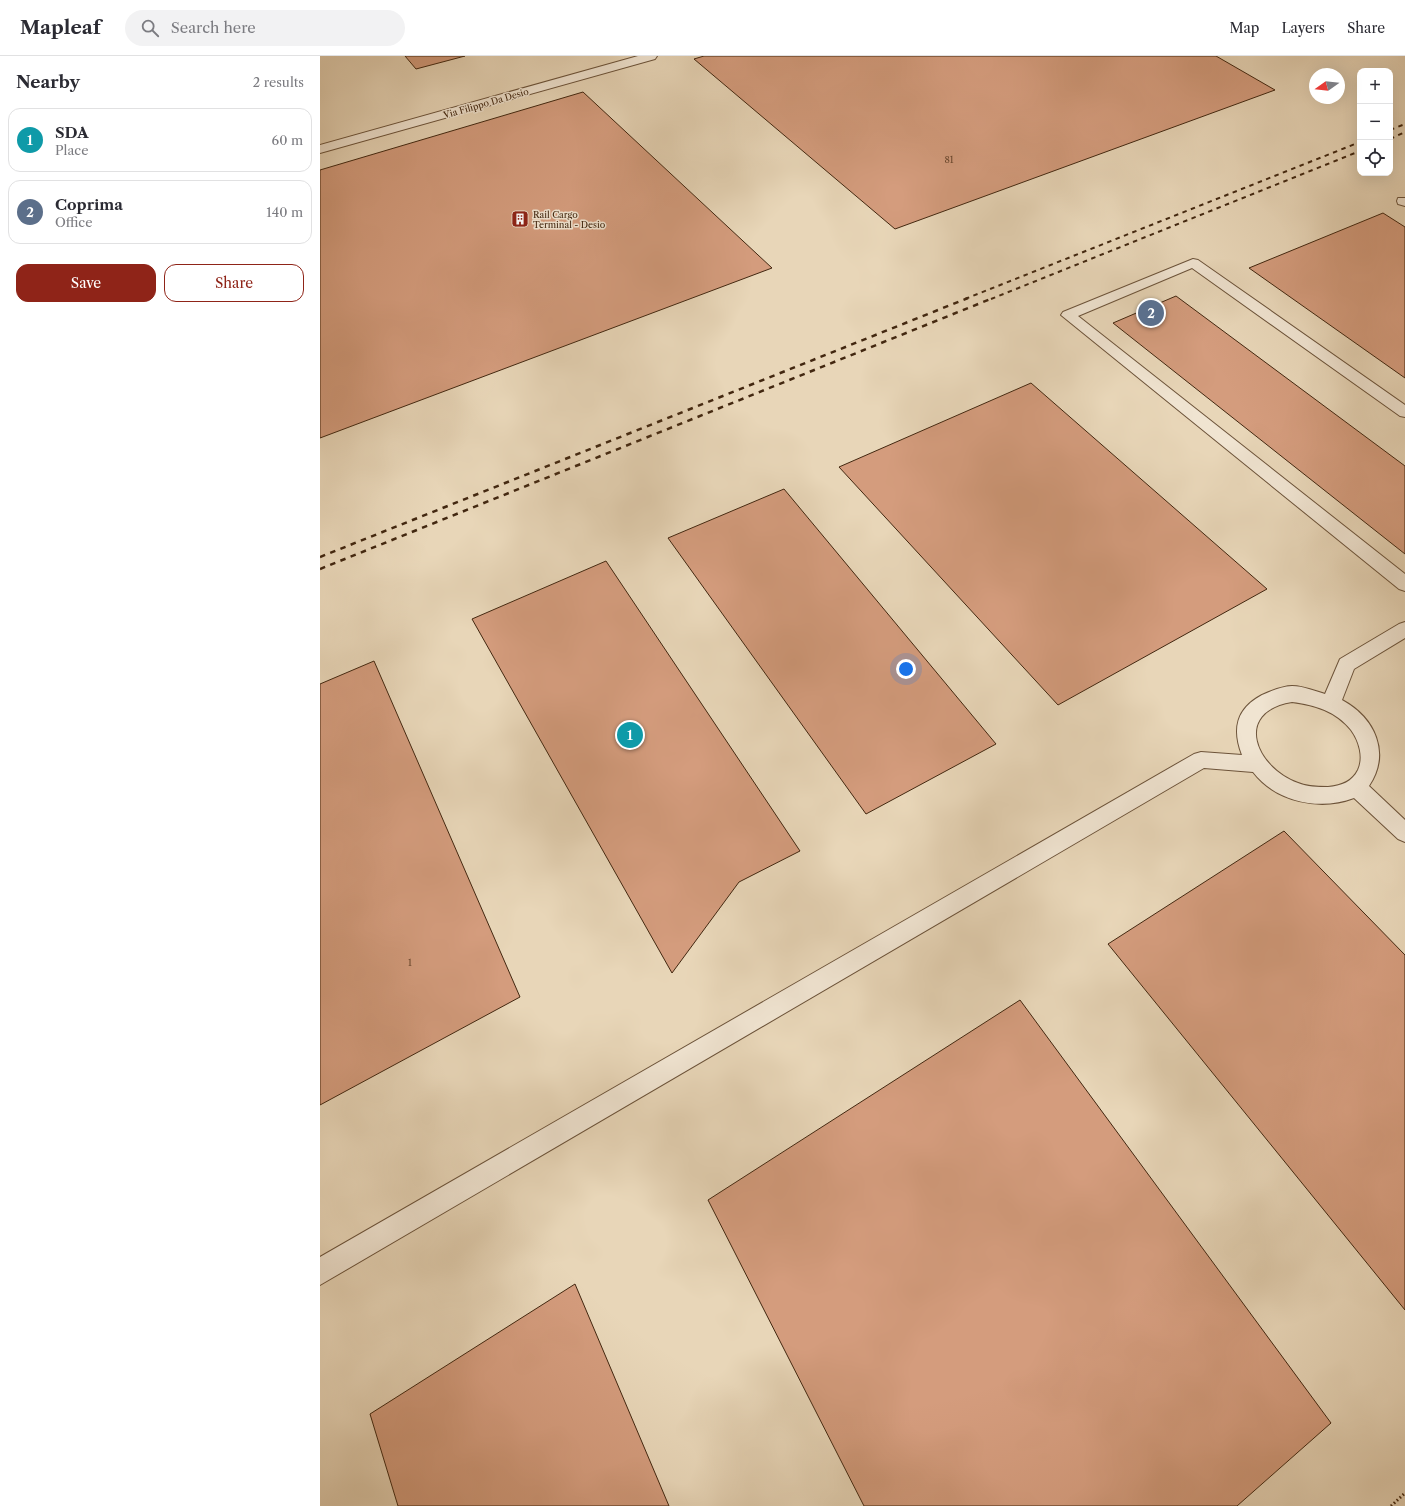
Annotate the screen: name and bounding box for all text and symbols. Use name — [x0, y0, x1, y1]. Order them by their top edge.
search box — [125, 10, 405, 46]
text: Mapleaf — [20, 16, 101, 39]
icon: search — [139, 17, 161, 39]
text: Search here — [171, 18, 256, 37]
text: Map — [1229, 19, 1259, 37]
text: Layers — [1281, 19, 1325, 37]
text: Share — [1347, 19, 1385, 37]
north arrow — [1309, 68, 1345, 104]
map controls — [1357, 68, 1393, 176]
button: + — [1357, 68, 1393, 104]
text: Nearby — [16, 72, 80, 92]
text: 2 results — [253, 74, 304, 90]
street label: Via Filippo Da Desio — [441, 85, 530, 121]
button: − — [1357, 104, 1393, 140]
text: SDA — [55, 123, 89, 142]
text: 1 — [27, 132, 33, 148]
text: 60 m — [272, 132, 303, 148]
button: locate — [1357, 140, 1393, 176]
text: Place — [55, 142, 88, 158]
house number: 81 — [944, 154, 954, 165]
text: Coprima — [55, 195, 123, 214]
text: 2 — [26, 204, 34, 220]
text: 140 m — [266, 204, 303, 220]
building icon: Rail Cargo Terminal - Desio — [510, 209, 530, 229]
place label: Rail Cargo Terminal - Desio — [533, 209, 606, 230]
text: Office — [55, 214, 92, 230]
button: Save — [16, 264, 156, 302]
button: Share — [164, 264, 304, 302]
pin: 2 — [1138, 298, 1164, 328]
your location — [896, 659, 916, 679]
pin: 1 — [617, 720, 643, 750]
house number: 1 — [408, 957, 412, 968]

